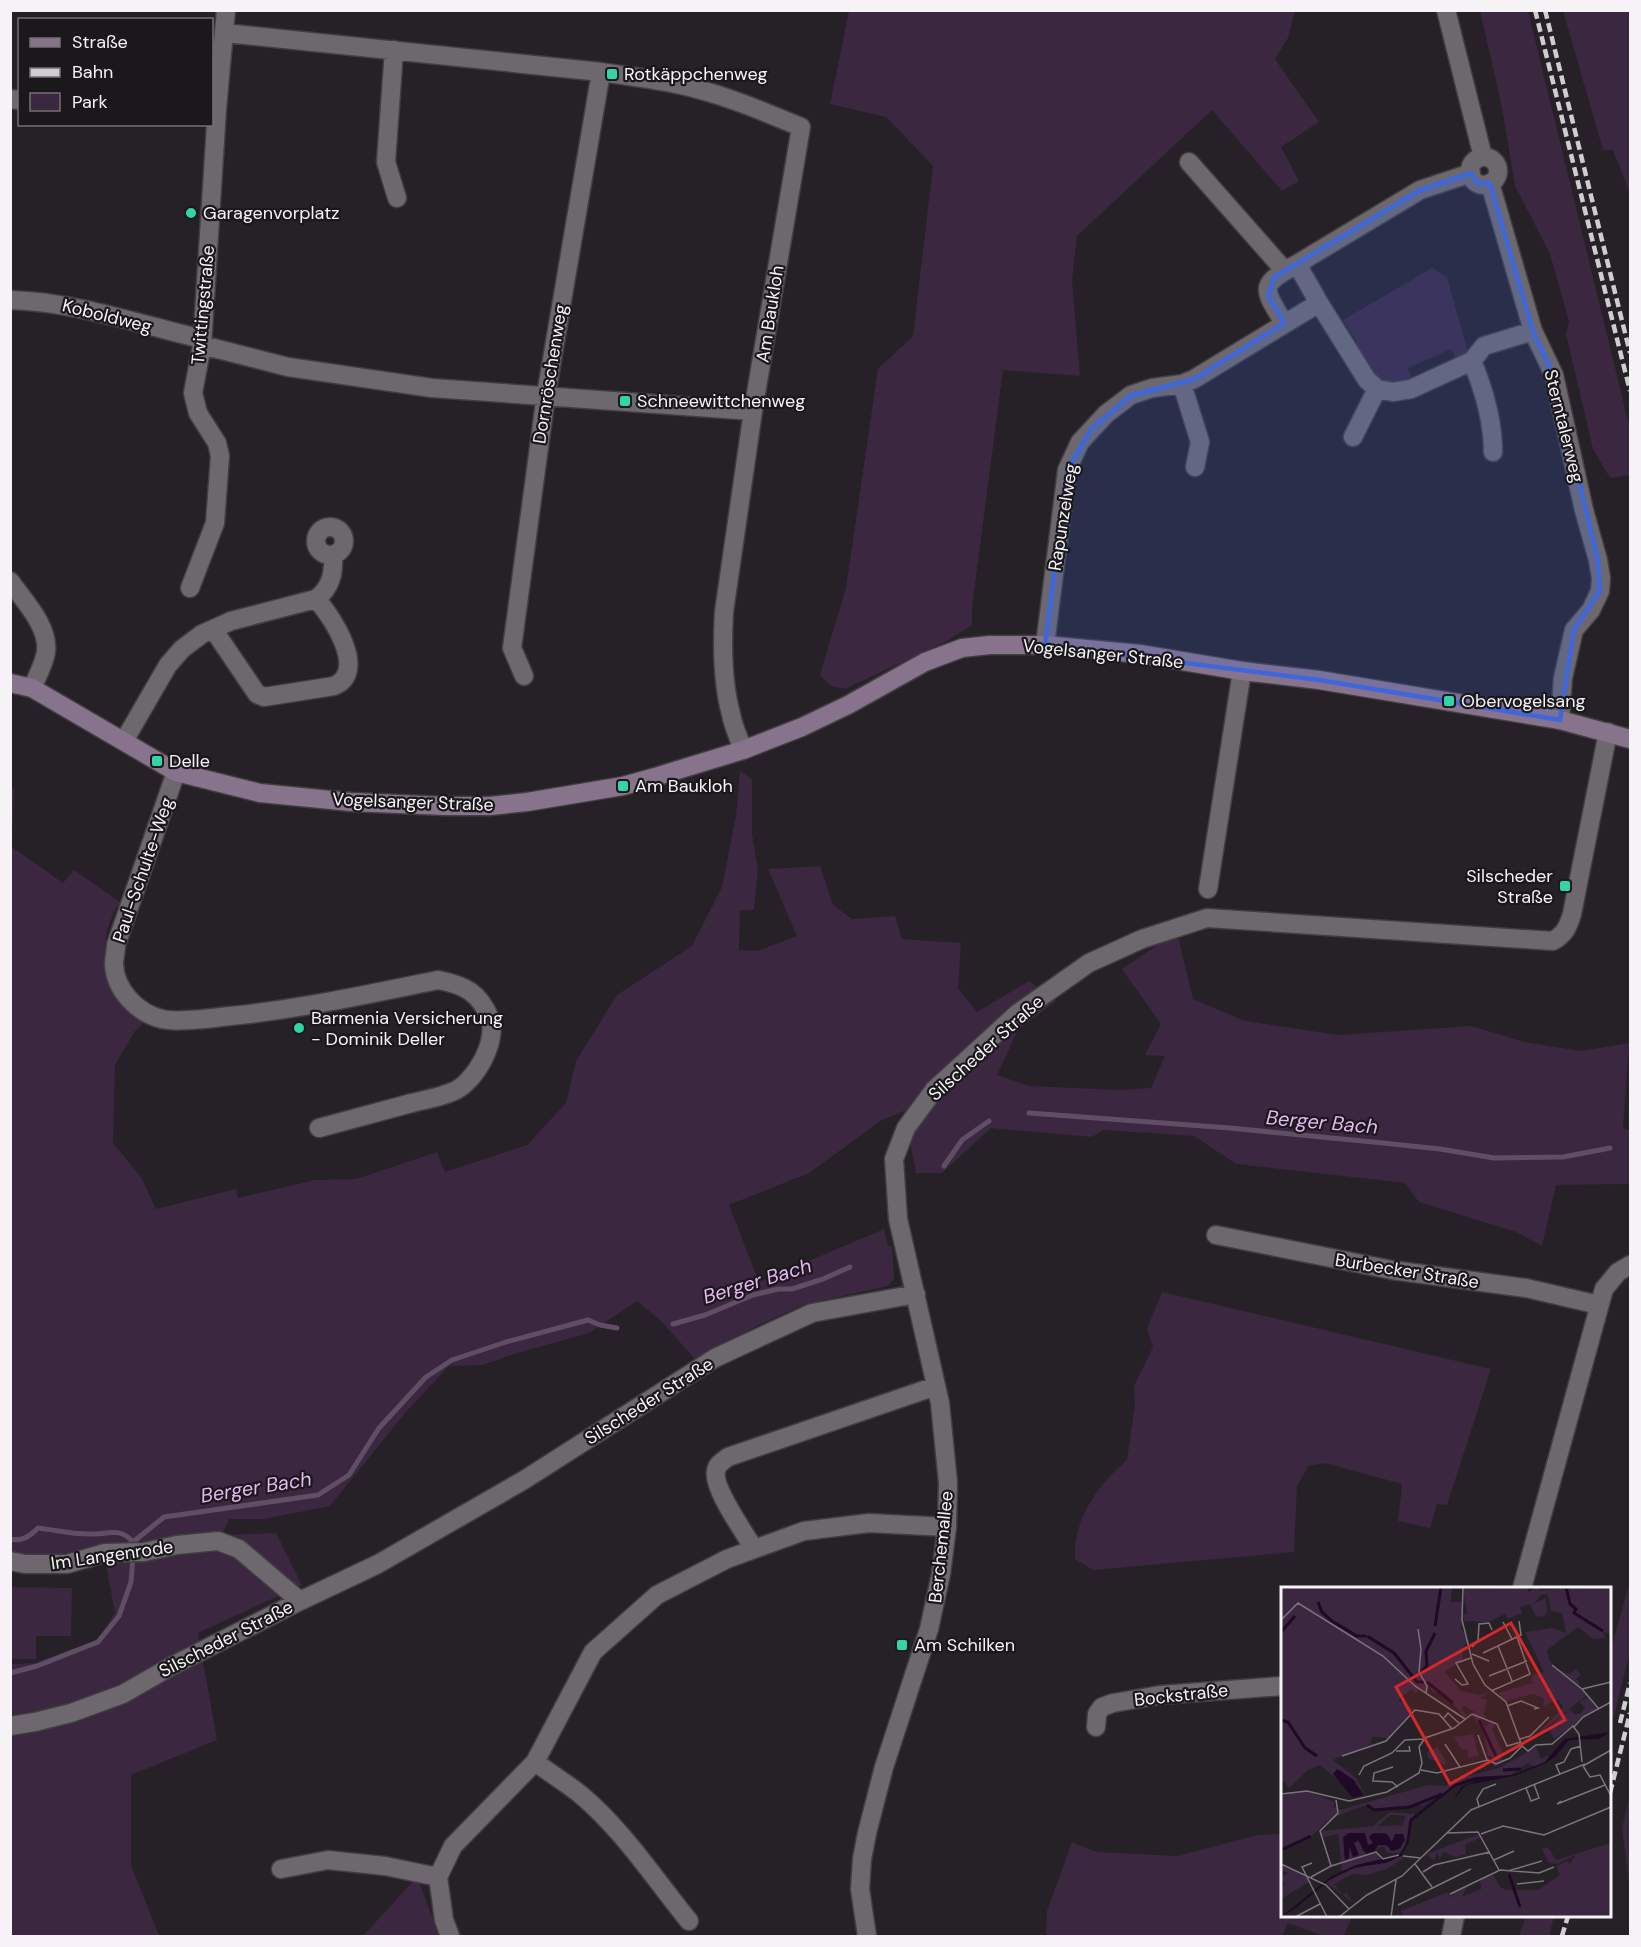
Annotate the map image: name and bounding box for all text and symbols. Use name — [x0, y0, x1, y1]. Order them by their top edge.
legend — [18, 18, 213, 126]
text: Straße — [72, 30, 128, 54]
text: Bahn — [72, 60, 113, 84]
place label: Rotkäppchenweg — [624, 62, 768, 86]
marker: Rotkäppchenweg — [605, 67, 619, 81]
text: Park — [72, 90, 108, 114]
place label: Garagenvorplatz — [203, 201, 339, 225]
marker: Garagenvorplatz — [184, 206, 198, 220]
street label: Twittingstraße — [186, 244, 220, 366]
street label: Am Baukloh — [750, 264, 790, 364]
street label: Koboldweg — [60, 293, 154, 339]
street label: Dornröschenweg — [527, 303, 573, 445]
street label: Sterntalerweg — [1538, 367, 1590, 485]
place label: Schneewittchenweg — [637, 389, 805, 413]
marker: Schneewittchenweg — [618, 394, 632, 408]
street label: Rapunzelweg — [1043, 462, 1083, 572]
street label: Vogelsanger Straße — [1021, 634, 1185, 674]
place label: Obervogelsang — [1461, 689, 1586, 713]
marker: Obervogelsang — [1442, 694, 1456, 708]
place label: Delle — [169, 749, 210, 773]
marker: Delle — [150, 754, 164, 768]
place label: Am Baukloh — [635, 774, 733, 798]
marker: Am Baukloh — [616, 779, 630, 793]
street label: Vogelsanger Straße — [332, 787, 494, 817]
street label: Paul-Schulte-Weg — [107, 794, 179, 946]
place label: Silscheder Straße — [1466, 864, 1553, 909]
marker: Silscheder Straße — [1558, 879, 1572, 893]
street label: Silscheder Straße — [923, 990, 1049, 1106]
place label: Barmenia Versicherung - Dominik Deller — [311, 1006, 503, 1051]
marker: Barmenia Versicherung - Dominik Deller — [292, 1021, 306, 1035]
water label: Berger Bach — [1265, 1104, 1379, 1140]
street label: Burbecker Straße — [1333, 1248, 1481, 1294]
water label: Berger Bach — [700, 1252, 814, 1310]
street label: Silscheder Straße — [580, 1352, 718, 1450]
water label: Berger Bach — [199, 1465, 313, 1509]
street label: Berchemallee — [923, 1490, 959, 1604]
street label: Im Langenrode — [49, 1535, 175, 1575]
inset map — [1281, 1587, 1611, 1917]
street label: Silscheder Straße — [155, 1595, 297, 1683]
place label: Am Schilken — [914, 1633, 1015, 1657]
marker: Am Schilken — [895, 1638, 909, 1652]
street label: Bockstraße — [1133, 1678, 1229, 1712]

